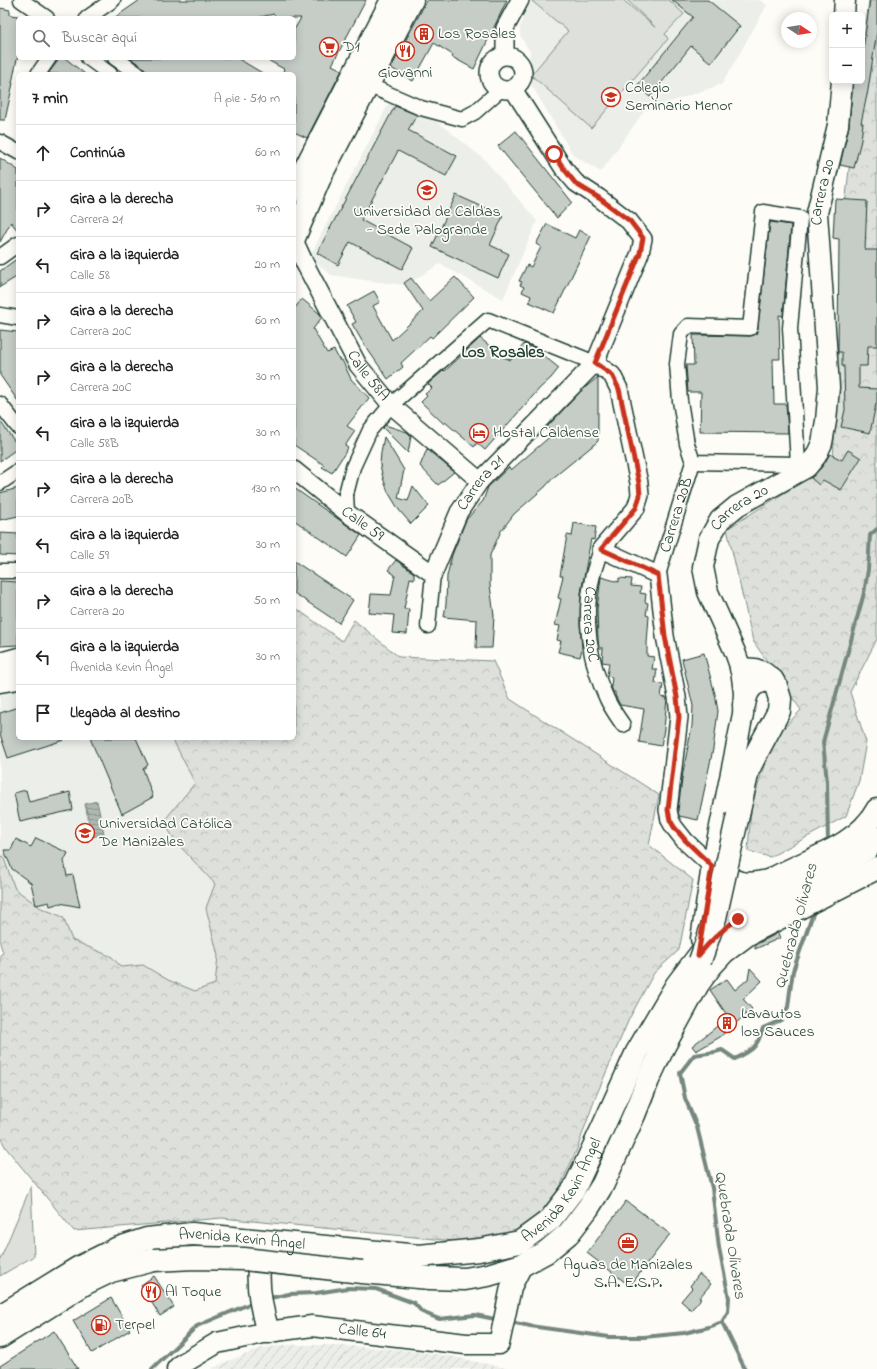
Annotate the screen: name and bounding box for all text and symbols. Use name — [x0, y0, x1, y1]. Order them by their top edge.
north arrow — [781, 12, 817, 48]
map controls — [829, 12, 865, 84]
button: + — [829, 12, 865, 48]
search box — [16, 16, 296, 60]
place label: Los Rosales — [438, 22, 516, 46]
building icon: Los Rosales — [413, 23, 435, 45]
icon: search — [30, 27, 52, 49]
text: Buscar aquí — [62, 27, 137, 49]
place label: D1 — [342, 35, 360, 59]
supermarket icon: D1 — [318, 36, 340, 58]
restaurant icon: Giovanni — [394, 40, 416, 62]
button: − — [829, 48, 865, 84]
place label: Giovanni — [378, 61, 432, 85]
place label: Colegio Seminario Menor — [625, 76, 733, 118]
text: 7 min — [32, 86, 68, 111]
school or university icon: Colegio Seminario Menor — [600, 86, 622, 108]
text: A pie · 510 m — [214, 89, 280, 108]
icon: ahead — [32, 142, 54, 164]
text: Continúa — [70, 142, 125, 164]
text: 60 m — [255, 143, 280, 162]
route start — [545, 145, 563, 163]
street label: Carrera 20 — [805, 157, 841, 226]
school or university icon: Universidad de Caldas - Sede Palogrande — [416, 179, 438, 201]
text: Gira a la derecha — [70, 188, 173, 210]
icon: right — [32, 198, 54, 220]
text: 70 m — [256, 199, 280, 218]
place label: Universidad de Caldas - Sede Palogrande — [353, 200, 501, 242]
text: Carrera 21 — [70, 210, 123, 229]
text: Gira a la izquierda — [70, 244, 179, 266]
icon: left — [32, 254, 54, 276]
text: 20 m — [255, 255, 280, 274]
text: Calle 58 — [70, 266, 110, 285]
text: Gira a la derecha — [70, 300, 173, 322]
icon: right — [32, 310, 54, 332]
text: 60 m — [255, 311, 280, 330]
text: Carrera 20C — [70, 322, 132, 341]
district label: Los Rosales — [461, 340, 545, 365]
street label: Calle 58A — [340, 346, 395, 407]
text: Gira a la derecha — [70, 356, 173, 378]
icon: right — [32, 366, 54, 388]
text: 30 m — [256, 367, 280, 386]
text: Carrera 20C — [70, 378, 132, 397]
text: Gira a la izquierda — [70, 412, 179, 434]
place label: Hostal Caldense — [493, 421, 600, 445]
icon: left — [32, 422, 54, 444]
hotel icon: Hostal Caldense — [468, 422, 490, 444]
text: 30 m — [256, 423, 280, 442]
text: Calle 58B — [70, 434, 119, 453]
street label: Carrera 21 — [451, 450, 510, 516]
text: Gira a la derecha — [70, 468, 173, 490]
street label: Carrera 20B — [654, 474, 700, 556]
icon: right — [32, 478, 54, 500]
text: 130 m — [252, 479, 280, 498]
street label: Carrera 20 — [704, 479, 773, 535]
text: Carrera 20B — [70, 490, 133, 509]
street label: Calle 59 — [335, 500, 389, 548]
text: Gira a la izquierda — [70, 524, 179, 546]
icon: left — [32, 534, 54, 556]
text: 30 m — [256, 535, 280, 554]
text: Calle 59 — [70, 546, 109, 565]
text: Gira a la derecha — [70, 580, 173, 602]
street label: Carrera 20C — [576, 585, 605, 665]
icon: right — [32, 590, 54, 612]
text: 50 m — [254, 591, 280, 610]
text: Carrera 20 — [70, 602, 124, 621]
text: Gira a la izquierda — [70, 636, 179, 658]
icon: left — [32, 646, 54, 668]
text: 30 m — [256, 647, 280, 666]
text: Avenida Kevin Ángel — [70, 658, 173, 677]
icon: arrive — [32, 702, 54, 724]
text: Llegada al destino — [70, 702, 180, 724]
place label: Universidad Católica De Manizales — [98, 812, 232, 854]
school or university icon: Universidad Católica De Manizales — [74, 822, 96, 844]
water label: Quebrada Olivares — [767, 860, 825, 992]
route end — [729, 910, 747, 928]
place label: Lavautos los Sauces — [741, 1002, 815, 1044]
building icon: Lavautos los Sauces — [716, 1012, 738, 1034]
street label: Avenida Kevin Ángel — [517, 1134, 608, 1249]
water label: Quebrada Olivares — [708, 1169, 752, 1301]
street label: Avenida Kevin Ángel — [177, 1222, 306, 1257]
office icon: Aguas de Manizales S.A. E.S.P. — [617, 1232, 639, 1254]
place label: Aguas de Manizales S.A. E.S.P. — [563, 1253, 693, 1295]
place label: Al Toque — [165, 1280, 222, 1304]
restaurant icon: Al Toque — [140, 1281, 162, 1303]
place label: Terpel — [115, 1313, 155, 1337]
fuel station icon: Terpel — [90, 1314, 112, 1336]
street label: Calle 64 — [337, 1317, 388, 1347]

